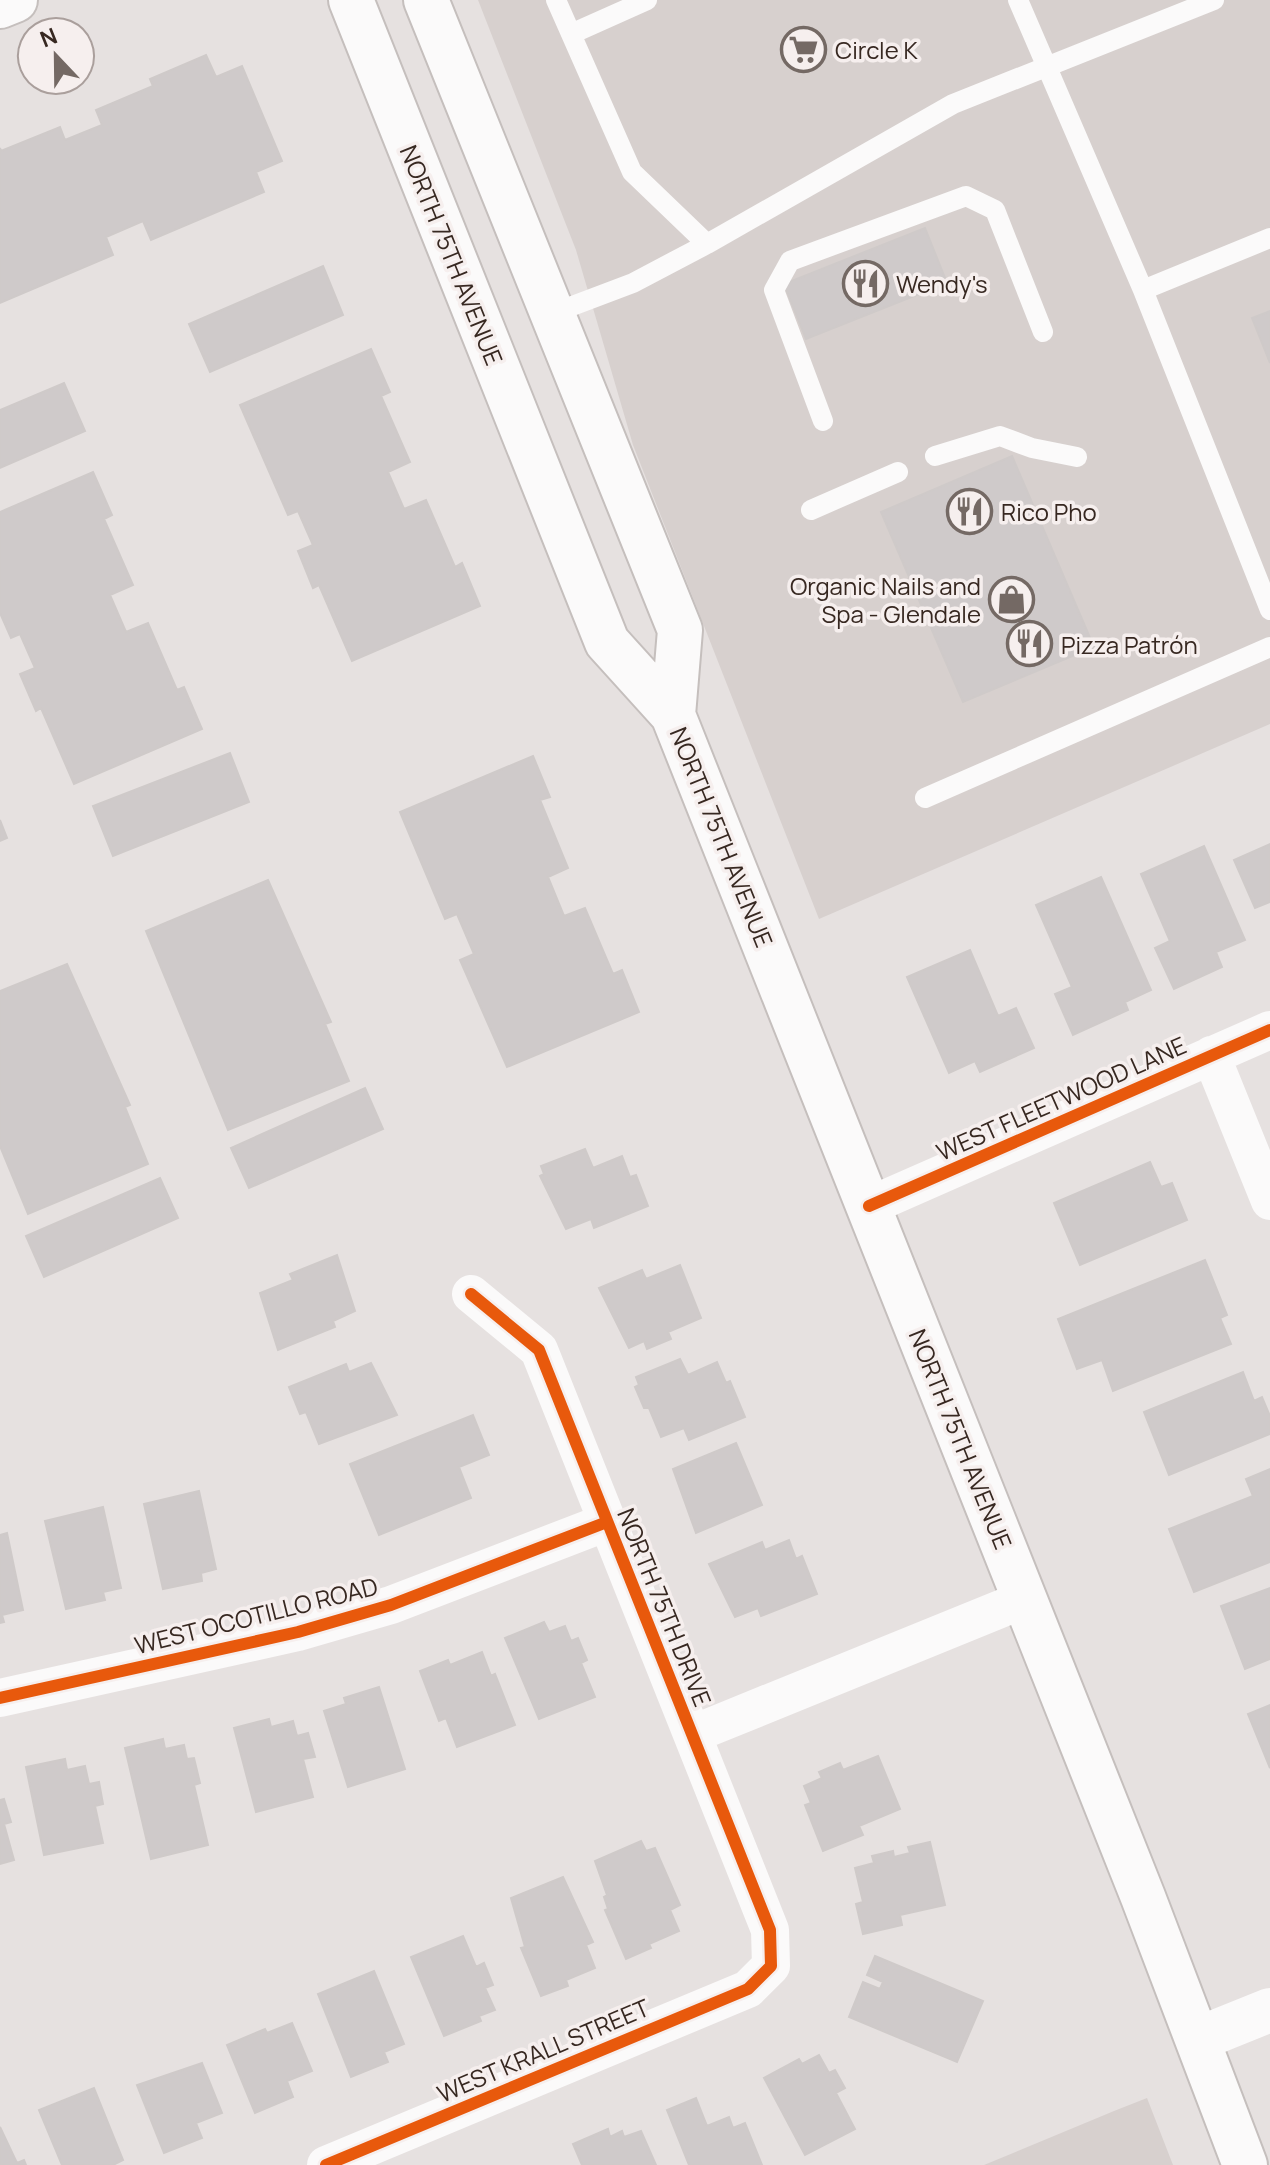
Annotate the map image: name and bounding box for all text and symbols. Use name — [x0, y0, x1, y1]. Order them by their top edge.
north arrow — [16, 16, 96, 96]
text: N — [36, 21, 61, 54]
supermarket icon: Circle K — [780, 25, 828, 73]
place label: Circle K — [835, 33, 919, 66]
street label: NORTH 75TH AVENUE — [393, 140, 511, 370]
restaurant icon: Wendy's — [841, 259, 889, 307]
place label: Wendy's — [896, 267, 988, 300]
restaurant icon: Rico Pho — [946, 487, 994, 535]
place label: Rico Pho — [1001, 495, 1097, 528]
place label: Organic Nails and Spa - Glendale — [790, 569, 981, 630]
shop icon: Organic Nails and Spa - Glendale — [988, 575, 1036, 623]
restaurant icon: Pizza Patrón — [1006, 620, 1054, 668]
place label: Pizza Patrón — [1061, 628, 1198, 661]
street label: NORTH 75TH AVENUE — [663, 722, 781, 952]
street label: WEST FLEETWOOD LANE — [931, 1028, 1191, 1168]
street label: NORTH 75TH AVENUE — [902, 1324, 1020, 1554]
street label: NORTH 75TH DRIVE — [610, 1503, 720, 1711]
street label: WEST OCOTILLO ROAD — [131, 1569, 381, 1661]
street label: WEST KRALL STREET — [432, 1990, 655, 2110]

